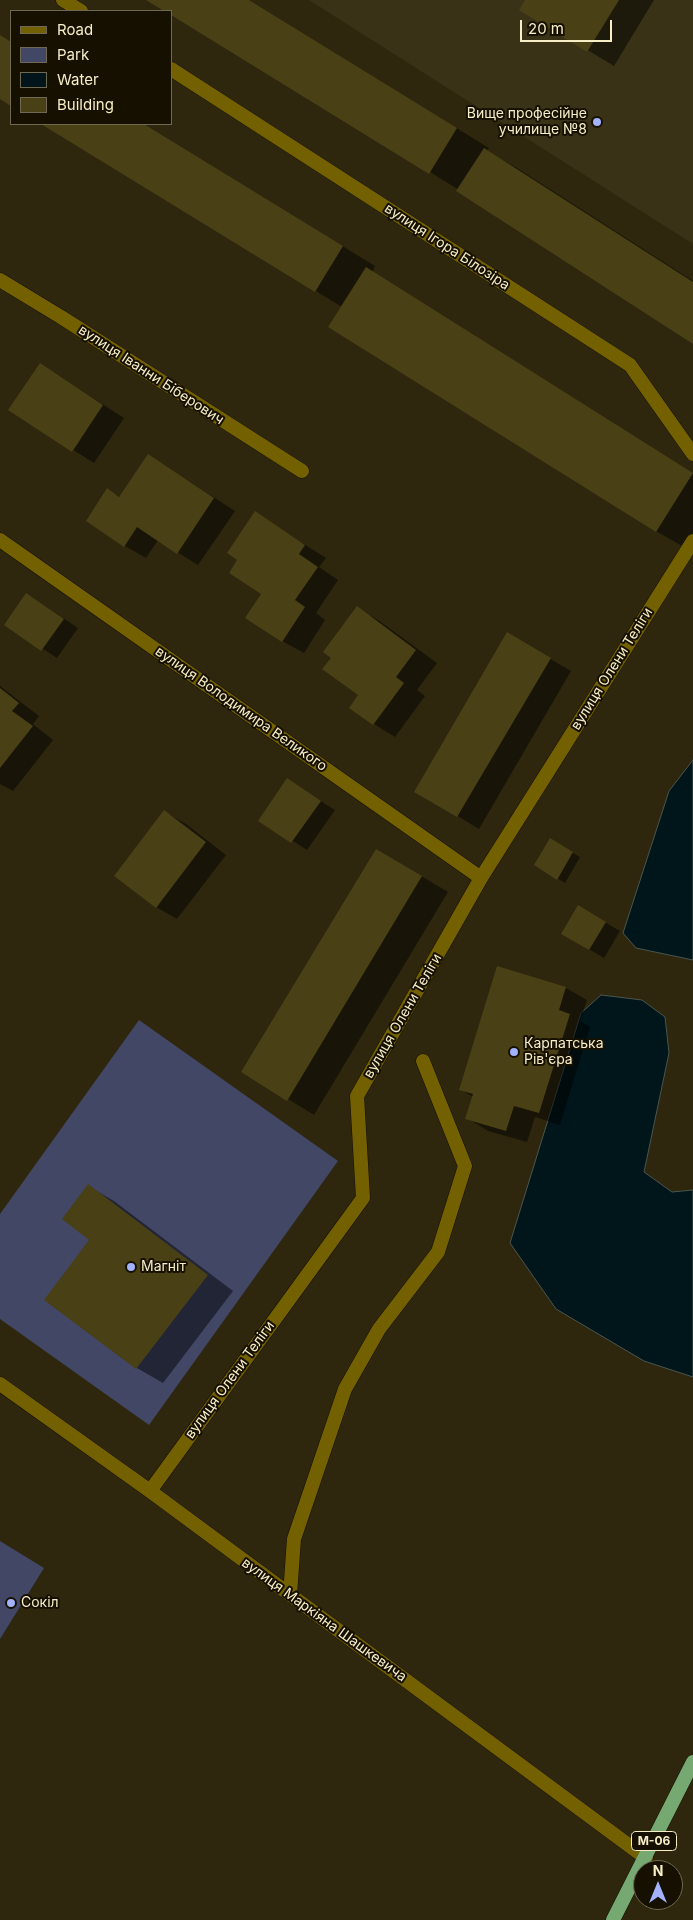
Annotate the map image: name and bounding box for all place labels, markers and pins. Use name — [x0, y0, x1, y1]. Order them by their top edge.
place label: Вище професійне училище №8 — [467, 106, 587, 138]
marker: Вище професійне училище №8 — [591, 116, 603, 128]
place label: Карпатська Рів'єра — [524, 1036, 603, 1068]
marker: Карпатська Рів'єра — [508, 1046, 520, 1058]
place label: Магніт — [141, 1259, 186, 1275]
marker: Магніт — [125, 1261, 137, 1273]
place label: Сокіл — [21, 1595, 59, 1611]
marker: Сокіл — [5, 1597, 17, 1609]

